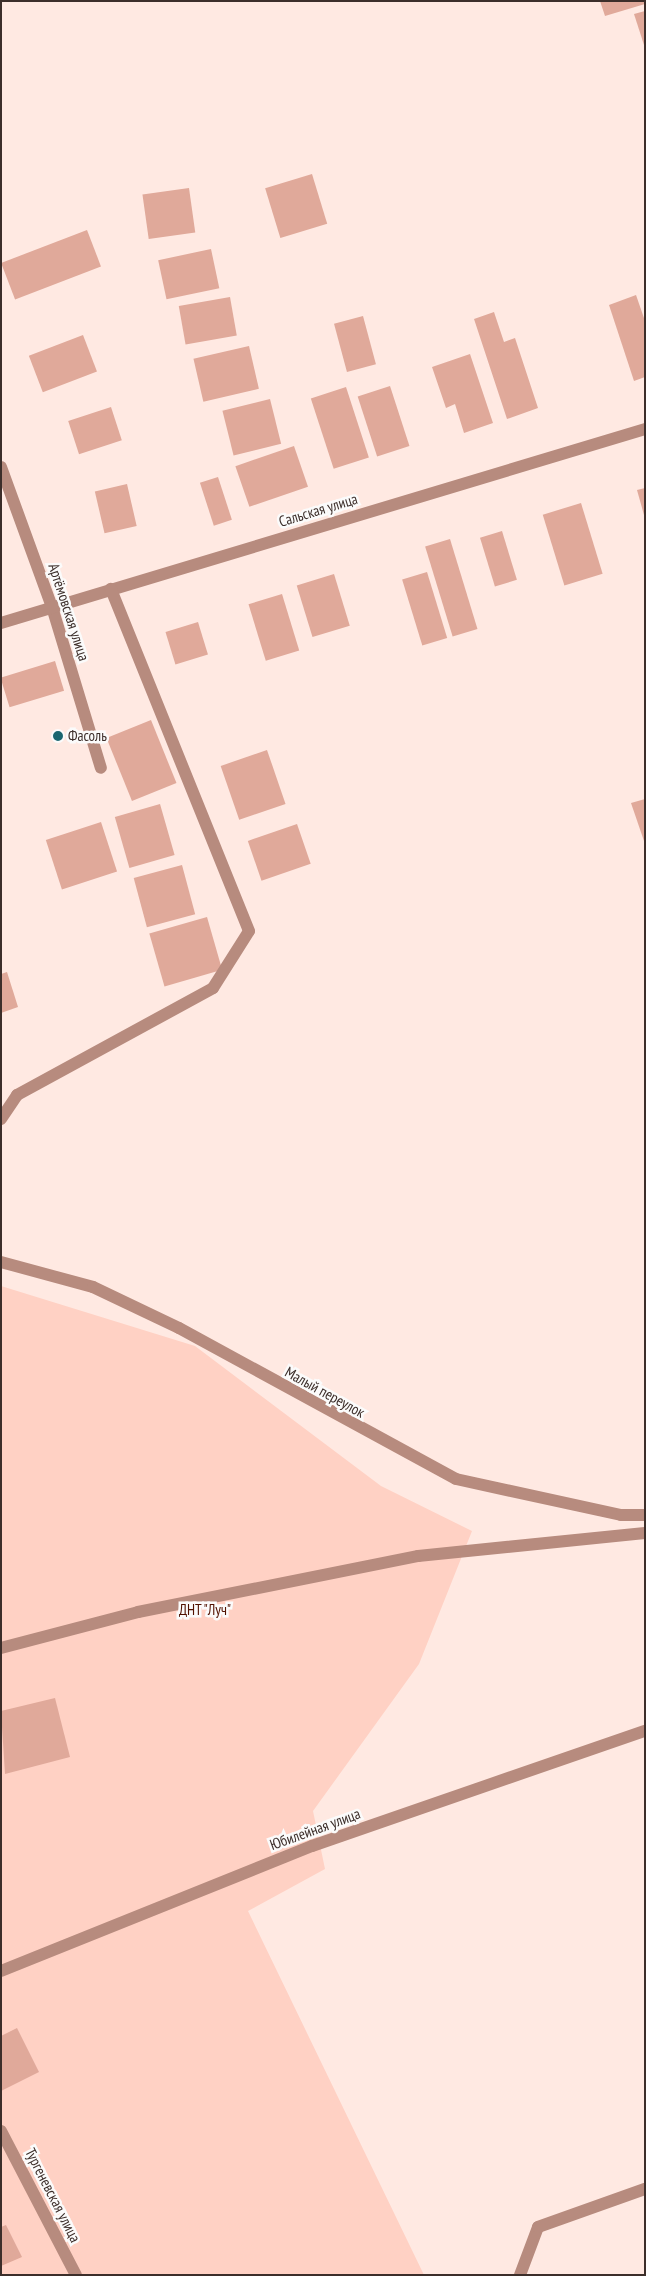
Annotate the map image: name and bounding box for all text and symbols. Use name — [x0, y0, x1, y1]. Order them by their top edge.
street label: Сальская улица — [276, 489, 360, 531]
street label: Артёмовская улица — [45, 561, 93, 663]
place label: Фасоль — [68, 727, 107, 745]
marker: Фасоль — [52, 730, 64, 742]
street label: Малый переулок — [282, 1363, 368, 1421]
park label: ДНТ "Луч" — [178, 1601, 232, 1619]
street label: Юбилейная улица — [267, 1804, 363, 1854]
street label: Тургеневская улица — [22, 2145, 84, 2245]

